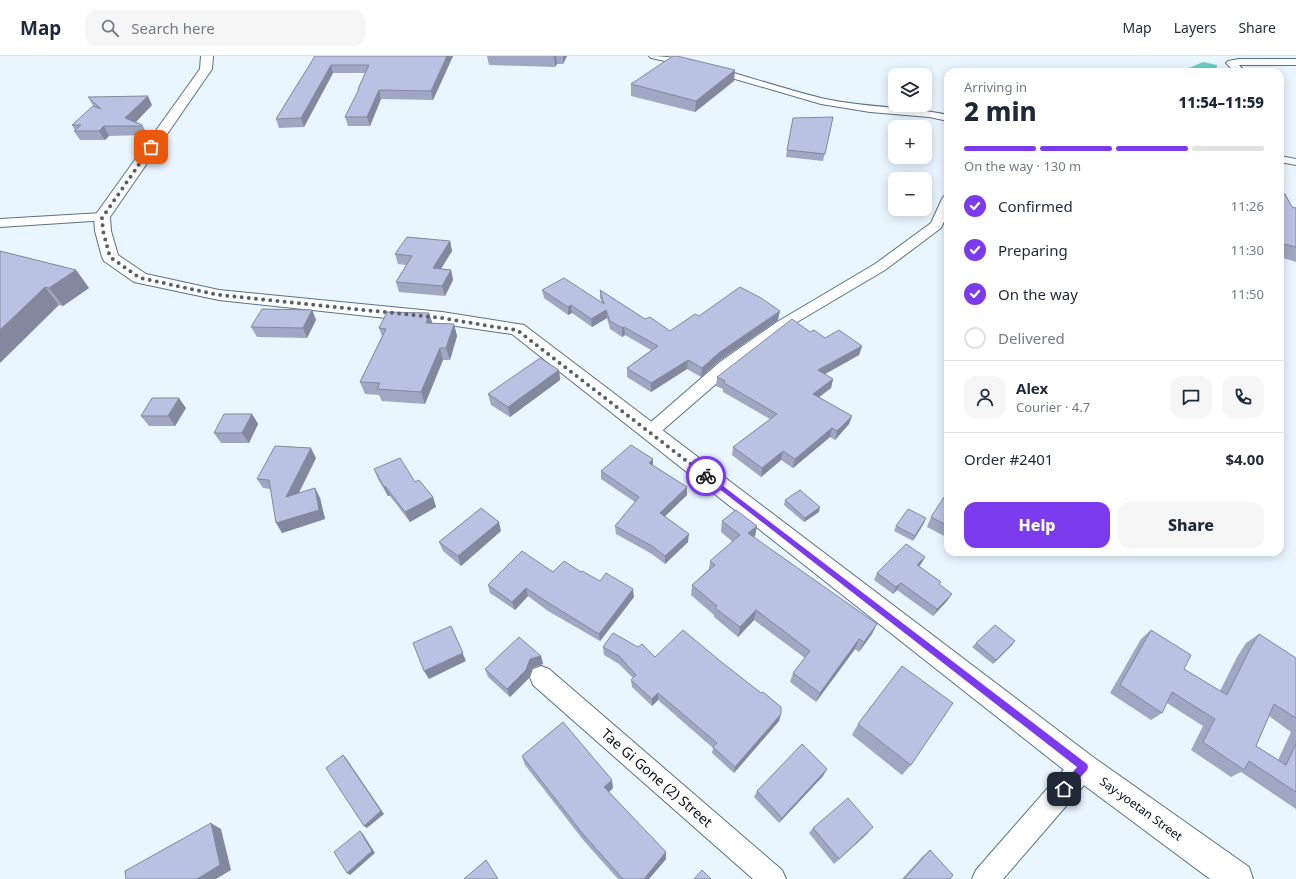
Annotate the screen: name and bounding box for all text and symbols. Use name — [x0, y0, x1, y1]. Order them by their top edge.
search box — [85, 10, 365, 46]
text: Map — [20, 15, 61, 41]
icon: search — [99, 17, 121, 39]
text: Search here — [131, 18, 215, 38]
text: Map — [1123, 18, 1152, 37]
text: Layers — [1174, 18, 1216, 37]
text: Share — [1238, 18, 1276, 37]
map controls — [888, 68, 932, 216]
button: layers — [888, 68, 932, 112]
text: Arriving in — [964, 78, 1027, 96]
text: 11:54–11:59 — [1179, 92, 1264, 112]
text: 2 min — [964, 93, 1037, 129]
button: + — [888, 120, 932, 164]
pin — [134, 130, 168, 164]
icon: bag — [140, 136, 162, 158]
text: On the way · 130 m — [964, 157, 1081, 175]
button: − — [888, 172, 932, 216]
icon: check — [964, 195, 986, 217]
text: Confirmed — [998, 196, 1073, 216]
text: 11:26 — [1231, 197, 1264, 215]
icon: check — [964, 239, 986, 261]
text: Preparing — [998, 240, 1068, 260]
text: 11:30 — [1231, 241, 1264, 259]
icon: check — [964, 283, 986, 305]
text: On the way — [998, 284, 1078, 304]
text: 11:50 — [1231, 285, 1264, 303]
text: Delivered — [998, 328, 1065, 348]
button: person — [964, 376, 1006, 418]
button: chat — [1170, 376, 1212, 418]
button: phone — [1222, 376, 1264, 418]
text: Alex — [1016, 378, 1048, 398]
text: Courier · 4.7 — [1016, 398, 1090, 416]
text: Order #2401 — [964, 449, 1053, 469]
text: $4.00 — [1225, 449, 1264, 469]
courier — [686, 456, 726, 496]
icon: bike — [695, 465, 717, 487]
button: Help — [964, 502, 1110, 548]
button: Share — [1118, 502, 1264, 548]
street label: Tae Gi Gone (2) Street — [598, 724, 717, 831]
pin — [1047, 772, 1081, 806]
street label: Say-yoetan Street — [1096, 773, 1187, 845]
icon: home — [1053, 778, 1075, 800]

